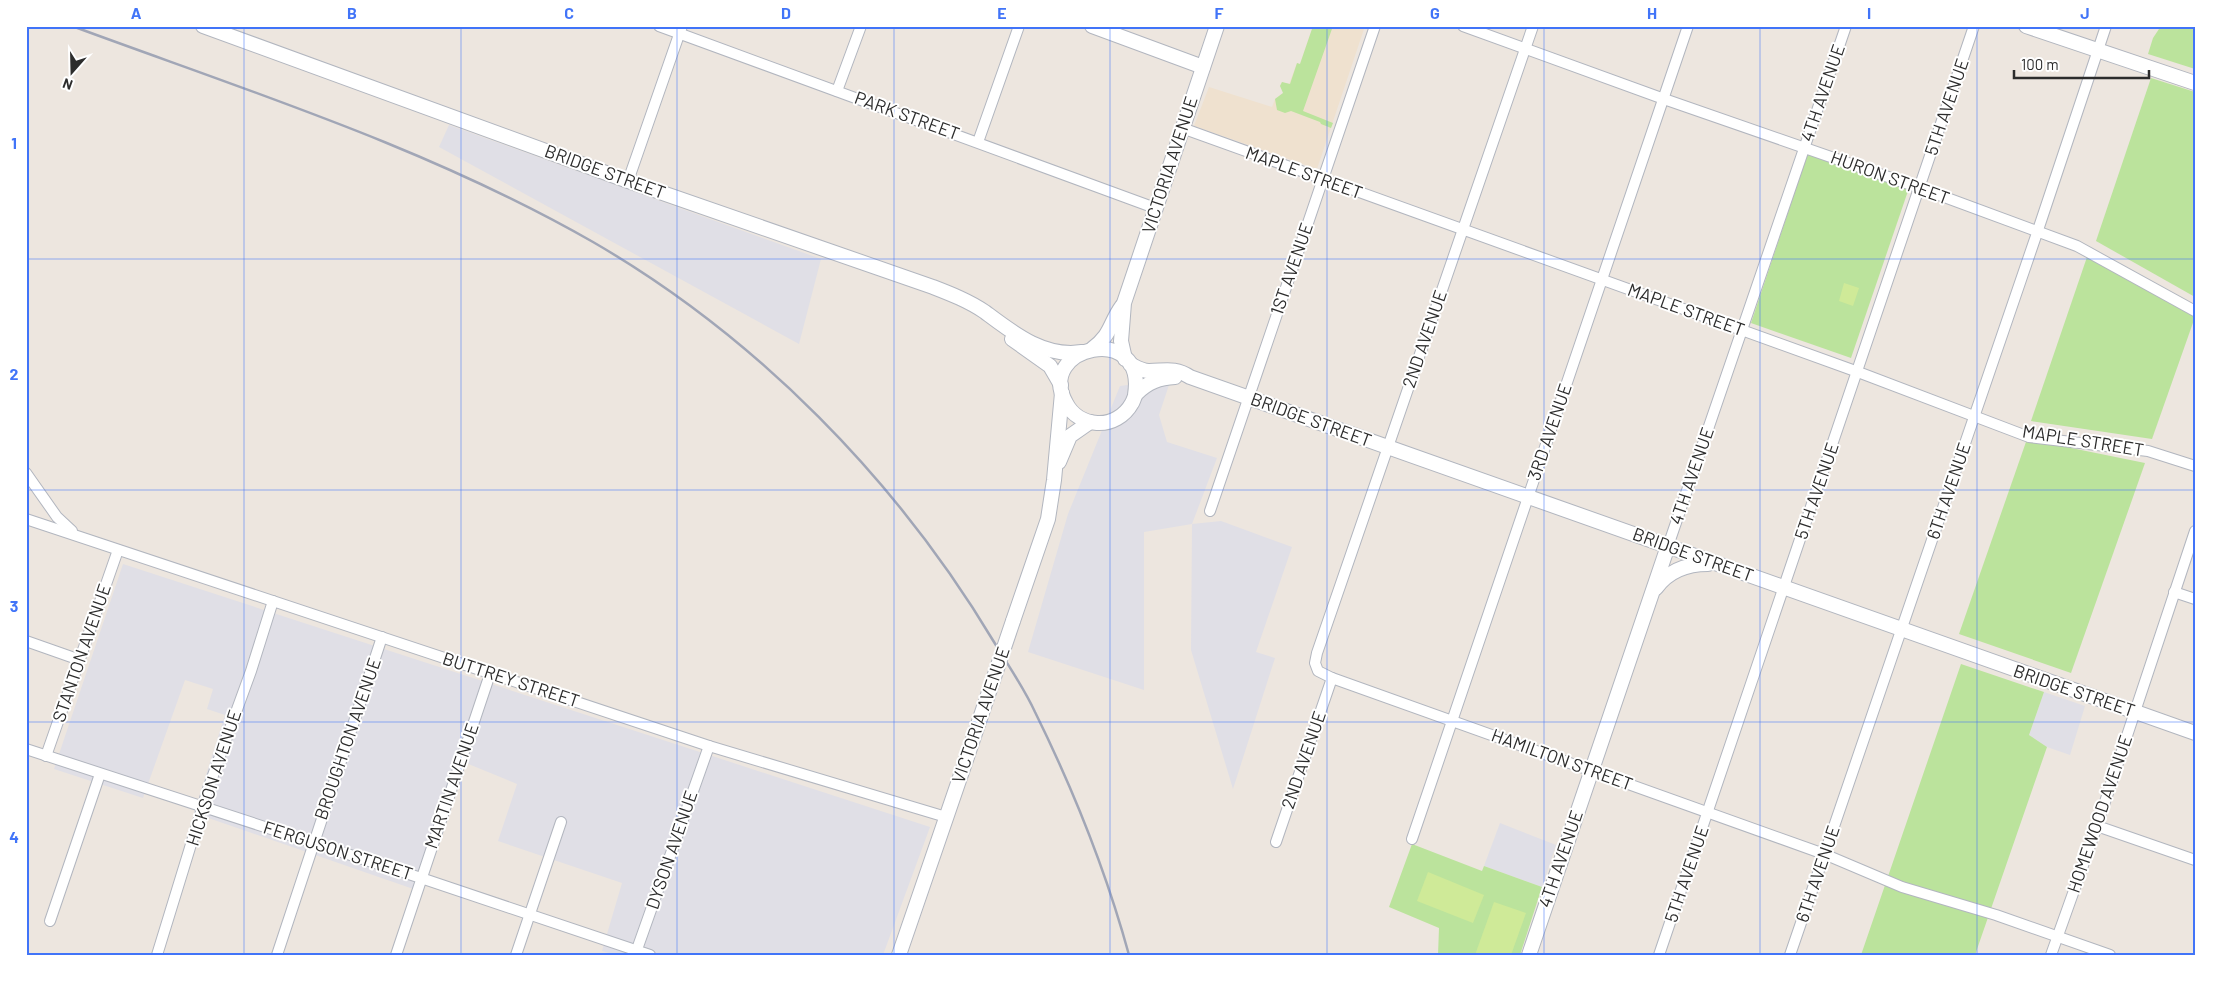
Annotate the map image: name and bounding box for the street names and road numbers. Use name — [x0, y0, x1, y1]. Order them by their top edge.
street label: 4TH AVENUE — [1795, 41, 1849, 144]
street label: 5TH AVENUE — [1919, 55, 1973, 158]
street label: PARK STREET — [852, 86, 963, 144]
street label: VICTORIA AVENUE — [1137, 93, 1202, 236]
street label: BRIDGE STREET — [542, 139, 669, 203]
street label: MAPLE STREET — [1243, 141, 1366, 203]
street label: HURON STREET — [1828, 145, 1953, 209]
street label: 1ST AVENUE — [1265, 220, 1317, 318]
street label: MAPLE STREET — [1625, 278, 1748, 340]
street label: 2ND AVENUE — [1397, 287, 1451, 391]
street label: 3RD AVENUE — [1522, 380, 1576, 483]
street label: BRIDGE STREET — [1248, 387, 1375, 451]
street label: MAPLE STREET — [2021, 420, 2145, 460]
street label: 4TH AVENUE — [1664, 424, 1718, 527]
street label: 5TH AVENUE — [1789, 439, 1843, 542]
street label: 6TH AVENUE — [1921, 439, 1975, 542]
street label: BRIDGE STREET — [1630, 522, 1757, 586]
street label: STANTON AVENUE — [47, 581, 115, 725]
street label: VICTORIA AVENUE — [946, 644, 1014, 786]
street label: BUTTREY STREET — [440, 647, 583, 712]
street label: BROUGHTON AVENUE — [309, 655, 385, 823]
street label: BRIDGE STREET — [2011, 659, 2138, 721]
street label: HICKSON AVENUE — [181, 707, 245, 848]
street label: 2ND AVENUE — [1276, 708, 1330, 812]
street label: MARTIN AVENUE — [419, 720, 483, 851]
street label: HAMILTON STREET — [1489, 723, 1636, 795]
street label: HOMEWOOD AVENUE — [2062, 732, 2136, 896]
street label: DYSON AVENUE — [640, 787, 702, 912]
street label: 4TH AVENUE — [1533, 807, 1587, 910]
street label: FERGUSON STREET — [261, 816, 416, 885]
street label: 5TH AVENUE — [1659, 822, 1713, 925]
street label: 6TH AVENUE — [1790, 822, 1844, 925]

